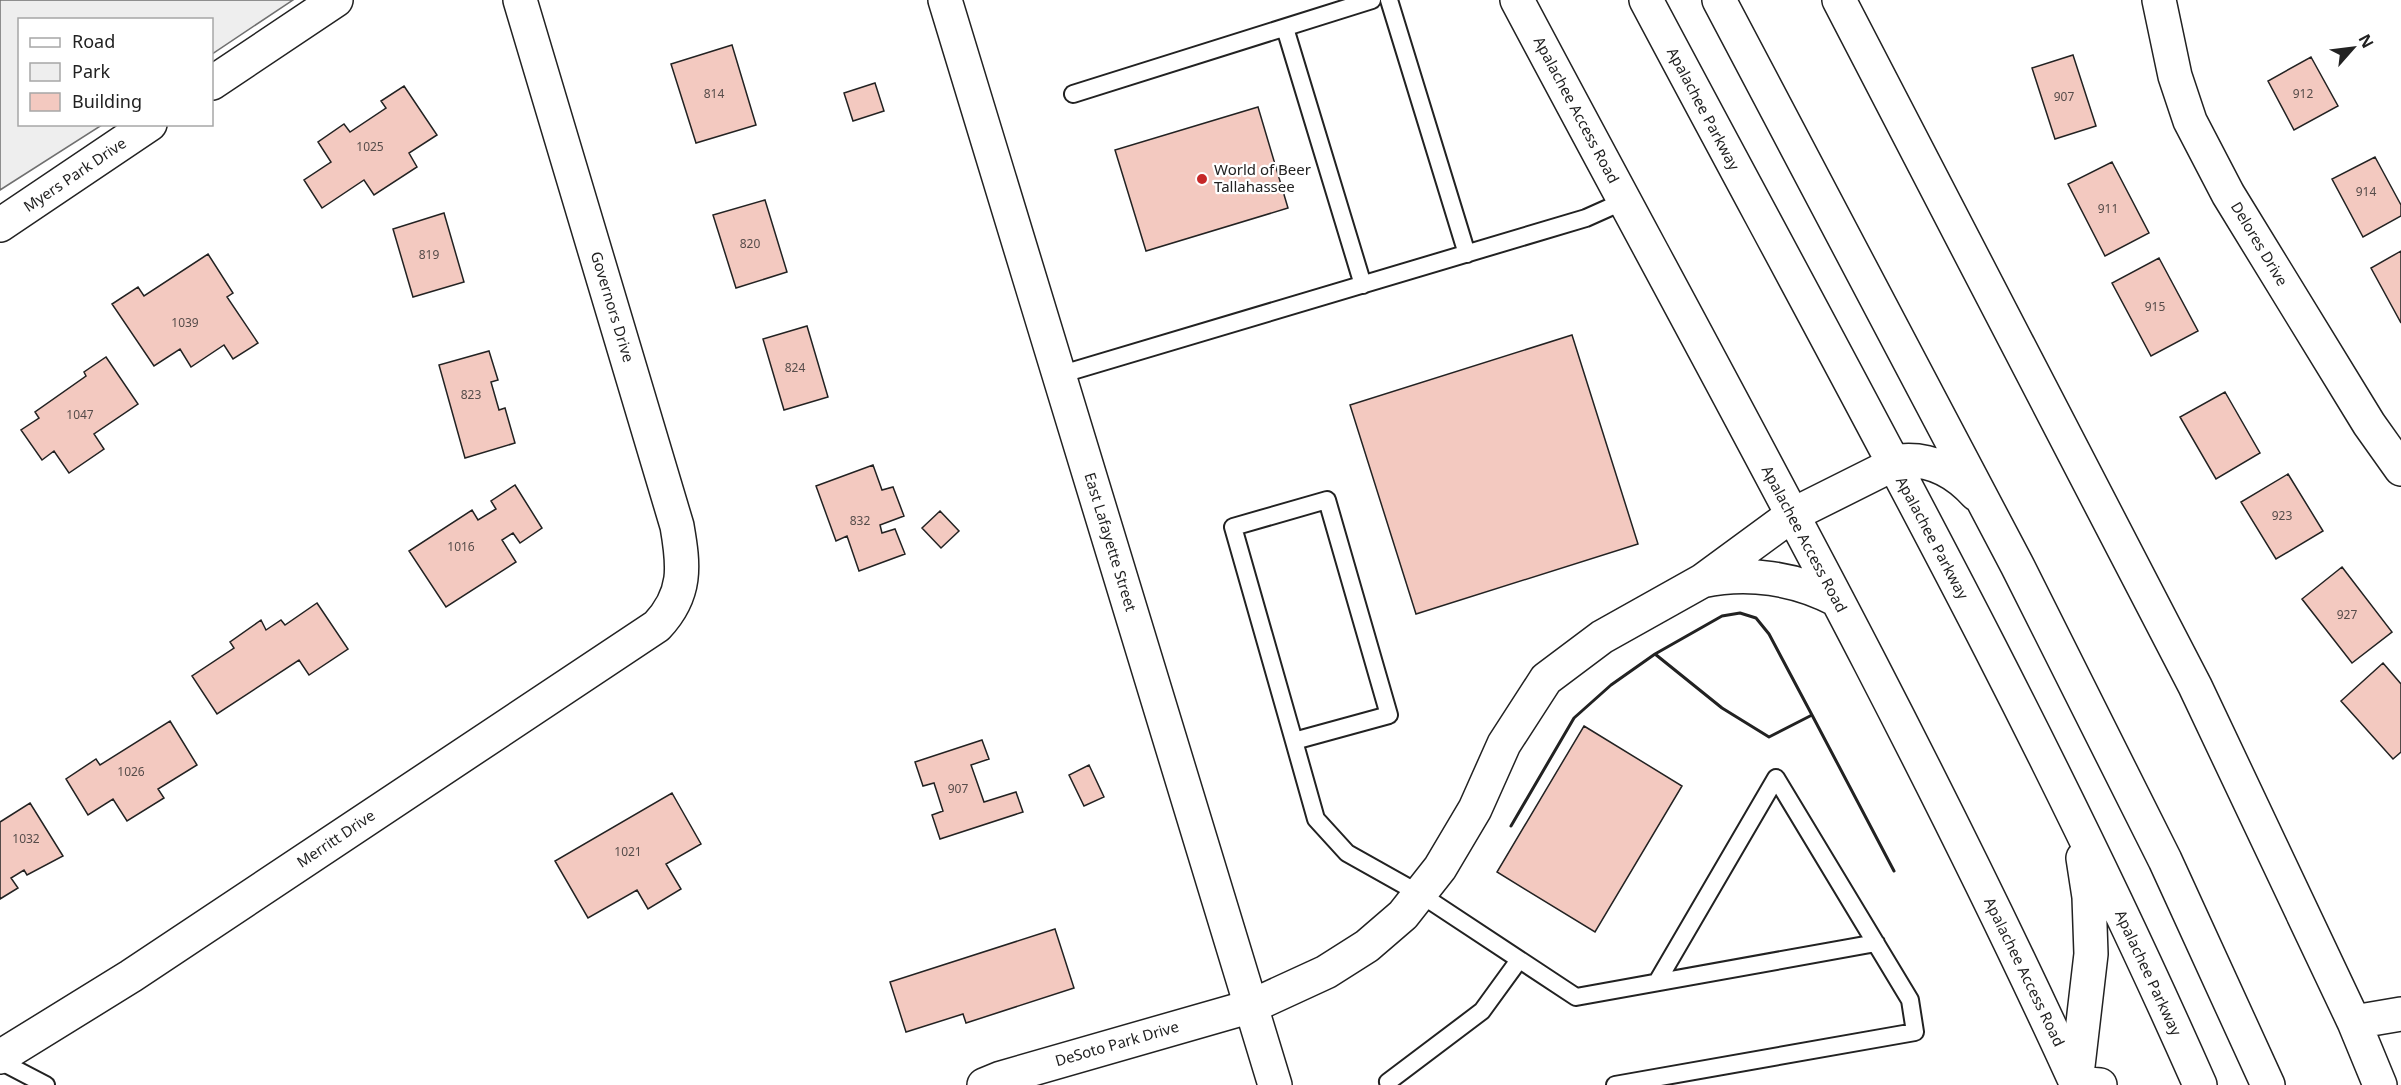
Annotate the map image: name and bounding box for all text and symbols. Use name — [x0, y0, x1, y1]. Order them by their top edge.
legend — [18, 18, 213, 126]
north arrow — [2323, 18, 2383, 78]
text: Road — [72, 29, 115, 53]
text: N — [2353, 30, 2379, 52]
street label: Apalachee Access Road — [1530, 33, 1624, 186]
street label: Apalachee Parkway — [1663, 44, 1745, 174]
text: Park — [72, 59, 110, 83]
house number: 814 — [704, 85, 724, 102]
house number: 912 — [2293, 85, 2313, 102]
house number: 907 — [2054, 88, 2074, 105]
text: Building — [72, 89, 142, 113]
street label: Myers Park Drive — [19, 132, 130, 216]
house number: 1025 — [356, 138, 384, 155]
place label: World of Beer Tallahassee — [1214, 159, 1311, 196]
marker: World of Beer Tallahassee — [1195, 172, 1209, 186]
house number: 914 — [2356, 183, 2376, 200]
street label: Delores Drive — [2227, 198, 2293, 289]
house number: 911 — [2098, 200, 2118, 217]
house number: 820 — [740, 235, 760, 252]
house number: 819 — [419, 246, 439, 263]
street label: Governors Drive — [587, 249, 639, 364]
house number: 915 — [2145, 298, 2165, 315]
house number: 1039 — [171, 314, 199, 331]
house number: 824 — [785, 359, 805, 376]
house number: 823 — [461, 386, 481, 403]
house number: 1047 — [66, 406, 94, 423]
street label: Apalachee Access Road — [1758, 462, 1852, 615]
street label: East Lafayette Street — [1080, 470, 1142, 614]
street label: Apalachee Parkway — [1892, 473, 1974, 603]
house number: 923 — [2272, 507, 2292, 524]
house number: 832 — [850, 512, 870, 529]
house number: 1016 — [447, 538, 475, 555]
house number: 927 — [2337, 606, 2357, 623]
house number: 1026 — [117, 763, 145, 780]
house number: 907 — [948, 780, 968, 797]
street label: Merritt Drive — [292, 805, 378, 872]
house number: 1032 — [12, 830, 40, 847]
house number: 1021 — [614, 843, 642, 860]
street label: Apalachee Access Road — [1980, 894, 2070, 1049]
street label: Apalachee Parkway — [2111, 907, 2187, 1039]
street label: DeSoto Park Drive — [1053, 1016, 1181, 1070]

